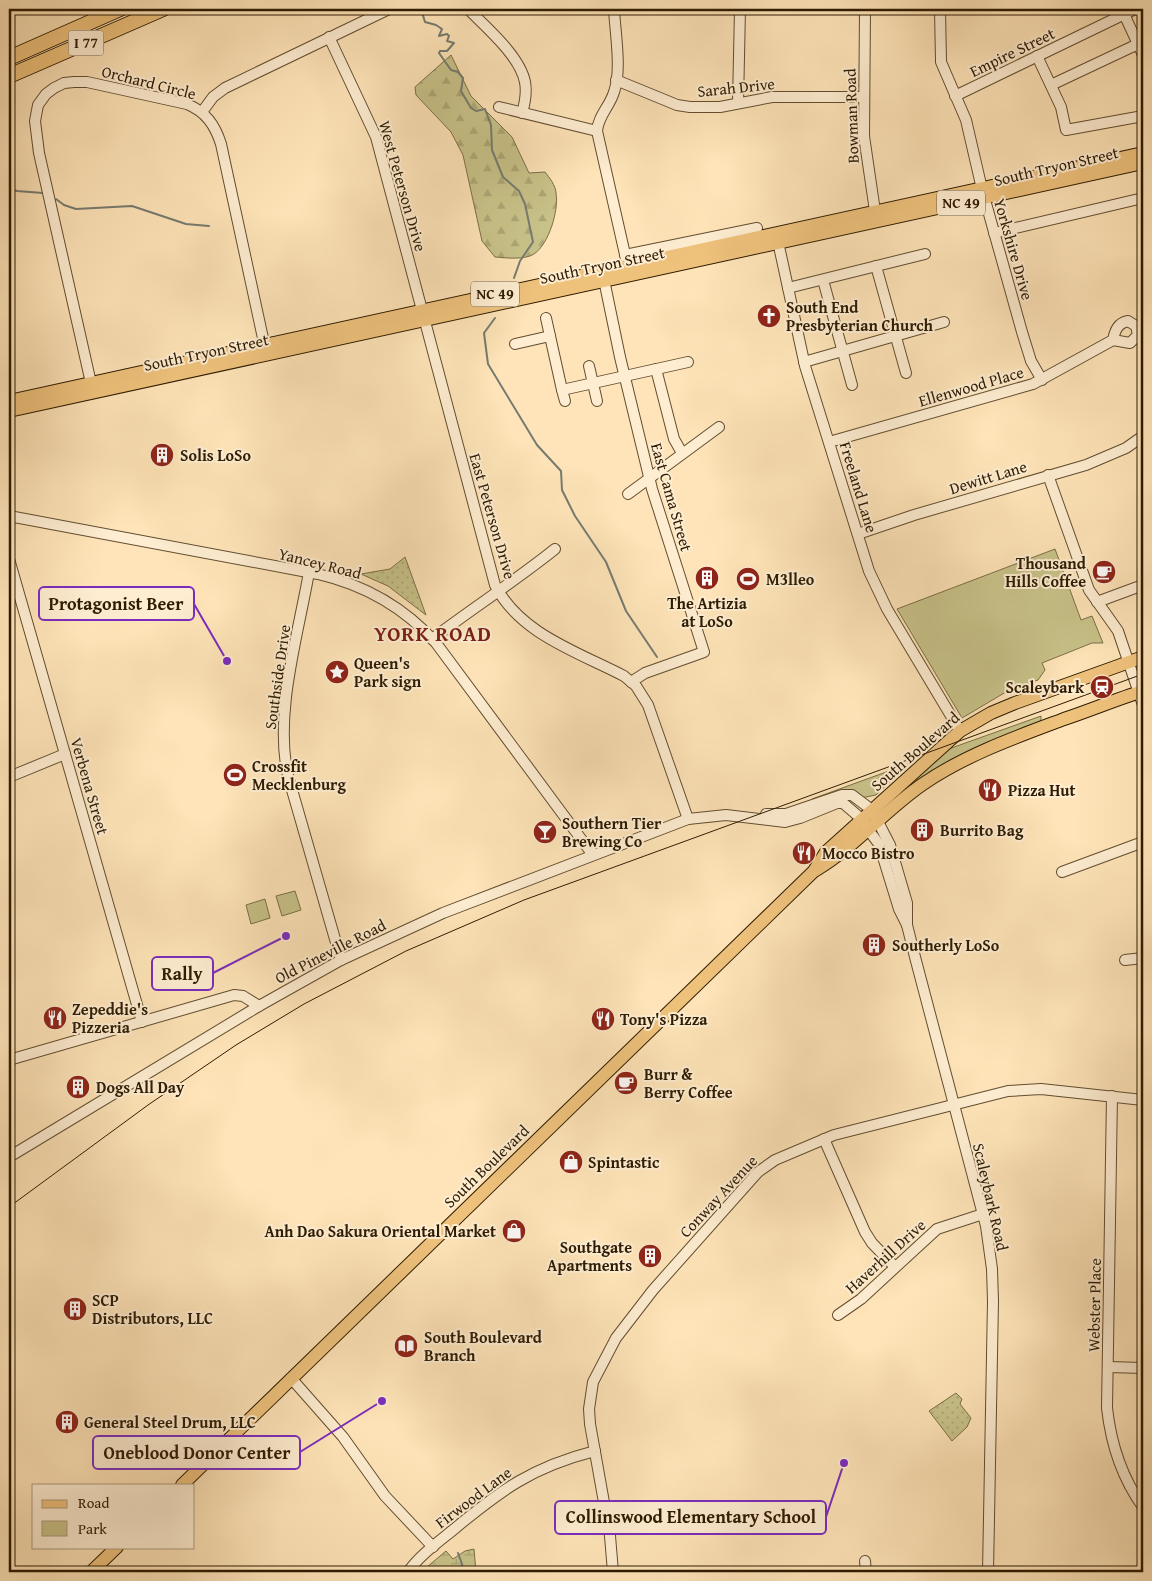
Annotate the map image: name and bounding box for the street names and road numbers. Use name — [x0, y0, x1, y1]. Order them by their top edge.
street label: Empire Street — [965, 21, 1059, 83]
road number: I 77 — [68, 30, 104, 56]
street label: Orchard Circle — [99, 59, 199, 105]
street label: Bowman Road — [837, 68, 865, 164]
street label: Sarah Drive — [696, 71, 776, 103]
street label: West Peterson Drive — [373, 118, 433, 254]
street label: South Tryon Street — [991, 140, 1121, 192]
road number: NC 49 — [937, 190, 985, 216]
street label: Yorkshire Drive — [988, 195, 1040, 303]
street label: South Tryon Street — [537, 240, 667, 290]
road number: NC 49 — [471, 282, 519, 306]
street label: South Tryon Street — [141, 327, 271, 377]
street label: Ellenwood Place — [916, 360, 1026, 412]
street label: Freeland Lane — [834, 438, 884, 536]
street label: East Cama Street — [645, 440, 699, 555]
street label: East Peterson Drive — [464, 450, 522, 582]
street label: Dewitt Lane — [946, 454, 1030, 500]
street label: Yancey Road — [276, 541, 364, 585]
street label: Southside Drive — [258, 623, 296, 731]
street label: South Boulevard — [865, 705, 965, 796]
street label: Verbena Street — [65, 735, 115, 838]
street label: Old Pineville Road — [270, 912, 390, 989]
street label: South Boulevard — [438, 1119, 535, 1213]
street label: Scaleybark Road — [967, 1141, 1015, 1254]
street label: Conway Avenue — [673, 1149, 763, 1243]
street label: Haverhill Drive — [839, 1213, 931, 1299]
street label: Webster Place — [1081, 1258, 1107, 1352]
street label: Firwood Lane — [430, 1460, 516, 1534]

